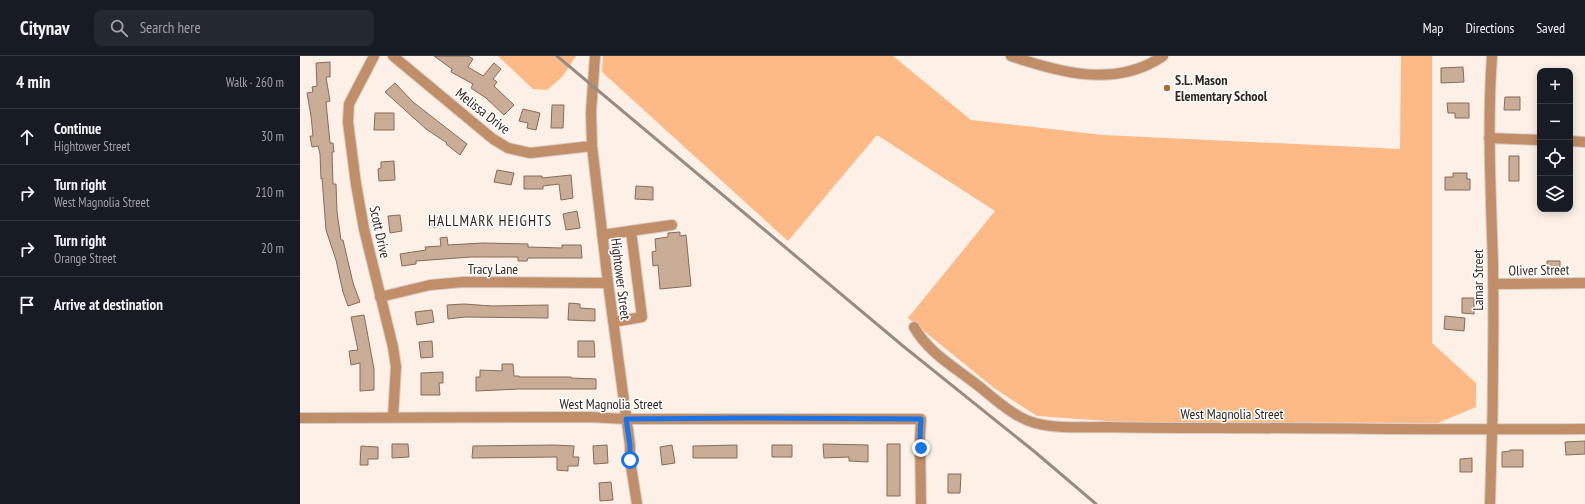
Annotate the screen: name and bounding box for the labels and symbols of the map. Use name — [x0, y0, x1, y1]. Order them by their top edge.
place label: S.L. Mason Elementary School — [1175, 71, 1268, 105]
marker: S.L. Mason Elementary School — [1162, 83, 1172, 93]
street label: Melissa Drive — [452, 84, 514, 138]
street label: Scott Drive — [366, 204, 394, 260]
district label: HALLMARK HEIGHTS — [428, 211, 552, 230]
street label: Hightower Street — [607, 237, 635, 321]
street label: Lamar Street — [1469, 249, 1487, 311]
street label: Tracy Lane — [468, 260, 518, 278]
street label: Oliver Street — [1508, 260, 1570, 280]
street label: West Magnolia Street — [560, 395, 663, 413]
street label: West Magnolia Street — [1181, 405, 1284, 423]
route end — [912, 439, 930, 457]
route start — [621, 451, 639, 469]

